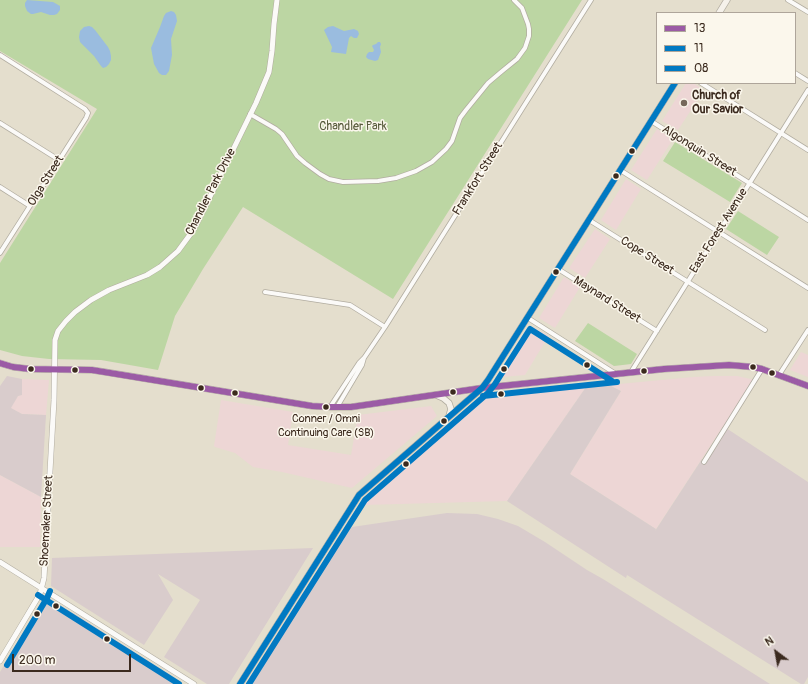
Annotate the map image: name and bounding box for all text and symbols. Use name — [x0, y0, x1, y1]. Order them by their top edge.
legend — [656, 12, 796, 84]
text: 13 — [694, 21, 705, 36]
text: 11 — [694, 41, 703, 56]
text: 08 — [694, 61, 708, 76]
place label: Church of Our Savior — [692, 89, 743, 117]
marker: Church of Our Savior — [679, 98, 689, 108]
park label: Chandler Park — [319, 120, 387, 134]
street label: Algonquin Street — [659, 122, 739, 180]
street label: Frankfort Street — [450, 140, 506, 218]
street label: Chandler Park Drive — [183, 146, 239, 238]
unlabelled marker — [627, 146, 637, 156]
street label: Olga Street — [25, 153, 67, 209]
unlabelled marker — [611, 171, 621, 181]
street label: East Forest Avenue — [687, 186, 751, 276]
street label: Cope Street — [617, 234, 677, 278]
unlabelled marker — [551, 267, 561, 277]
street label: Maynard Street — [571, 274, 643, 326]
unlabelled marker — [582, 360, 592, 370]
unlabelled marker — [748, 362, 758, 372]
unlabelled marker — [26, 364, 36, 374]
unlabelled marker — [499, 364, 509, 374]
unlabelled marker — [70, 365, 80, 375]
unlabelled marker — [639, 366, 649, 376]
unlabelled marker — [767, 368, 777, 378]
unlabelled marker — [196, 383, 206, 393]
unlabelled marker — [448, 387, 458, 397]
unlabelled marker — [230, 388, 240, 398]
unlabelled marker — [496, 389, 506, 399]
marker: Conner / Omni Continuing Care (SB) — [321, 402, 331, 412]
place label: Conner / Omni Continuing Care (SB) — [278, 412, 374, 438]
unlabelled marker — [439, 416, 449, 426]
unlabelled marker — [401, 459, 411, 469]
street label: Shoemaker Street — [37, 475, 57, 567]
unlabelled marker — [51, 601, 61, 611]
unlabelled marker — [32, 609, 42, 619]
north arrow — [756, 632, 796, 672]
unlabelled marker — [102, 634, 112, 644]
text: N — [763, 634, 776, 649]
scale bar — [14, 646, 133, 672]
text: 200 m — [19, 653, 55, 668]

